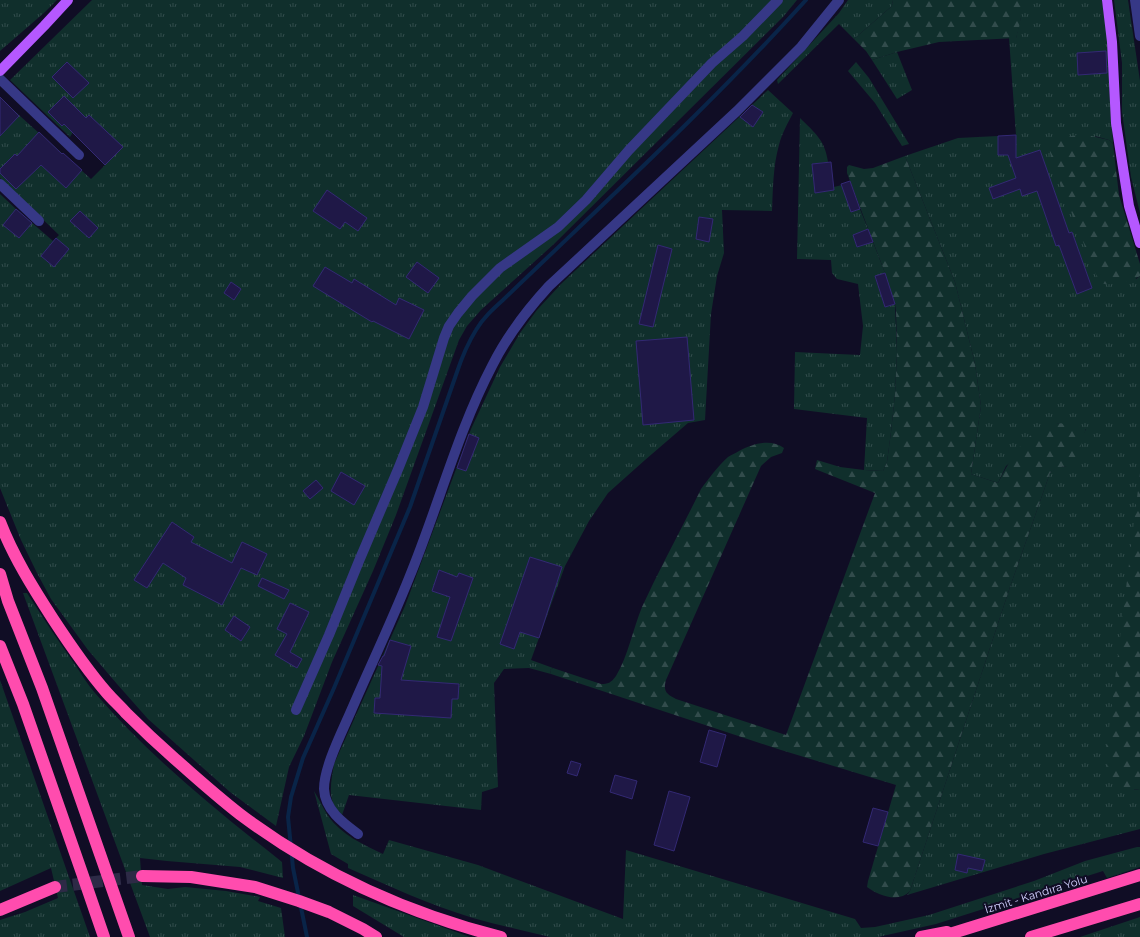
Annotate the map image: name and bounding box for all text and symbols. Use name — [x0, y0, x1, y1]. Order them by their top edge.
street label: İzmit - Kandıra Yolu — [983, 872, 1089, 916]

